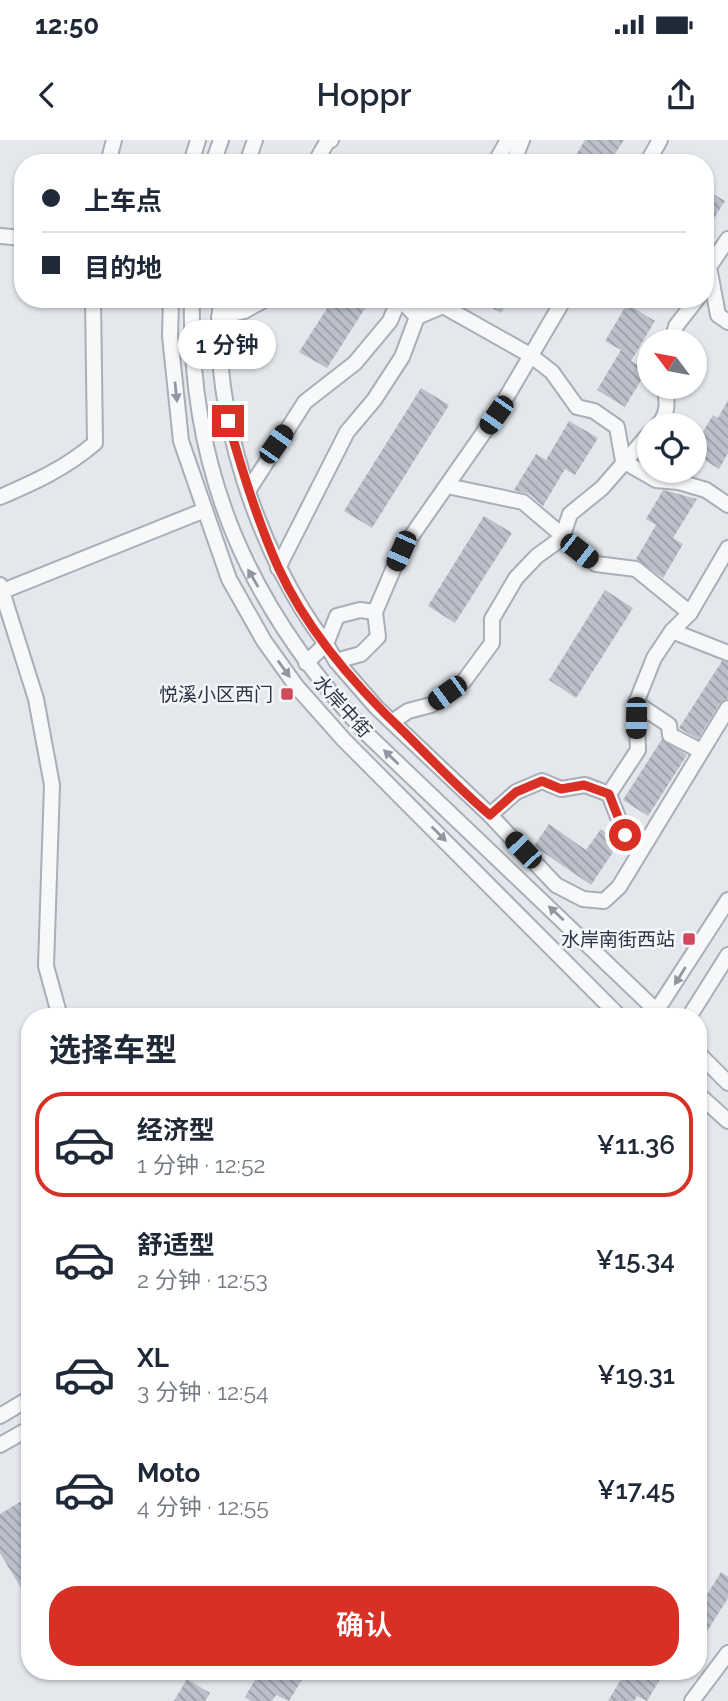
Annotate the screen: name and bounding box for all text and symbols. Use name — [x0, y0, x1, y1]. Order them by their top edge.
text: 12:50 — [35, 10, 99, 40]
icon: back — [28, 76, 66, 114]
text: Hoppr — [317, 76, 411, 113]
icon: share — [662, 76, 700, 114]
text: 上车点 — [84, 186, 162, 216]
text: 目的地 — [84, 253, 162, 283]
callout: 1 分钟 — [179, 320, 277, 369]
north arrow — [637, 329, 707, 399]
map controls — [637, 329, 707, 483]
text: 1 分钟 — [196, 331, 258, 358]
one-way arrow — [170, 381, 181, 403]
car — [476, 392, 517, 438]
route end — [212, 405, 244, 437]
button: locate — [637, 413, 707, 483]
car — [256, 421, 297, 467]
car — [383, 528, 420, 574]
car — [556, 530, 603, 572]
one-way arrow — [247, 568, 260, 587]
one-way arrow — [277, 660, 291, 678]
street label: 水岸中街 — [309, 670, 377, 742]
car — [424, 672, 471, 714]
place label: 悦溪小区西门 — [159, 683, 273, 705]
marker: 悦溪小区西门 — [279, 686, 295, 702]
car — [626, 697, 647, 739]
one-way arrow — [383, 750, 400, 766]
route start — [609, 819, 641, 851]
one-way arrow — [431, 826, 448, 843]
car — [501, 828, 546, 872]
one-way arrow — [548, 905, 565, 922]
place label: 水岸南街西站 — [561, 928, 675, 950]
marker: 水岸南街西站 — [681, 931, 697, 947]
one-way arrow — [674, 967, 687, 986]
text: 选择车型 — [49, 1031, 177, 1068]
icon: car — [53, 1113, 116, 1176]
text: 经济型 — [137, 1115, 215, 1145]
text: ¥11.36 — [597, 1130, 675, 1160]
text: 1 分钟 · 12:52 — [137, 1151, 265, 1178]
icon: car — [53, 1228, 116, 1291]
text: 舒适型 — [137, 1230, 215, 1260]
text: ¥15.34 — [596, 1245, 675, 1275]
text: 2 分钟 · 12:53 — [137, 1266, 268, 1293]
icon: car — [53, 1343, 116, 1406]
text: XL — [137, 1343, 169, 1373]
text: ¥19.31 — [597, 1360, 675, 1390]
text: 3 分钟 · 12:54 — [137, 1378, 268, 1405]
icon: car — [53, 1458, 116, 1521]
text: Moto — [137, 1458, 200, 1488]
text: ¥17.45 — [597, 1475, 675, 1505]
text: 4 分钟 · 12:55 — [137, 1493, 269, 1520]
button: 确认 — [49, 1586, 679, 1666]

